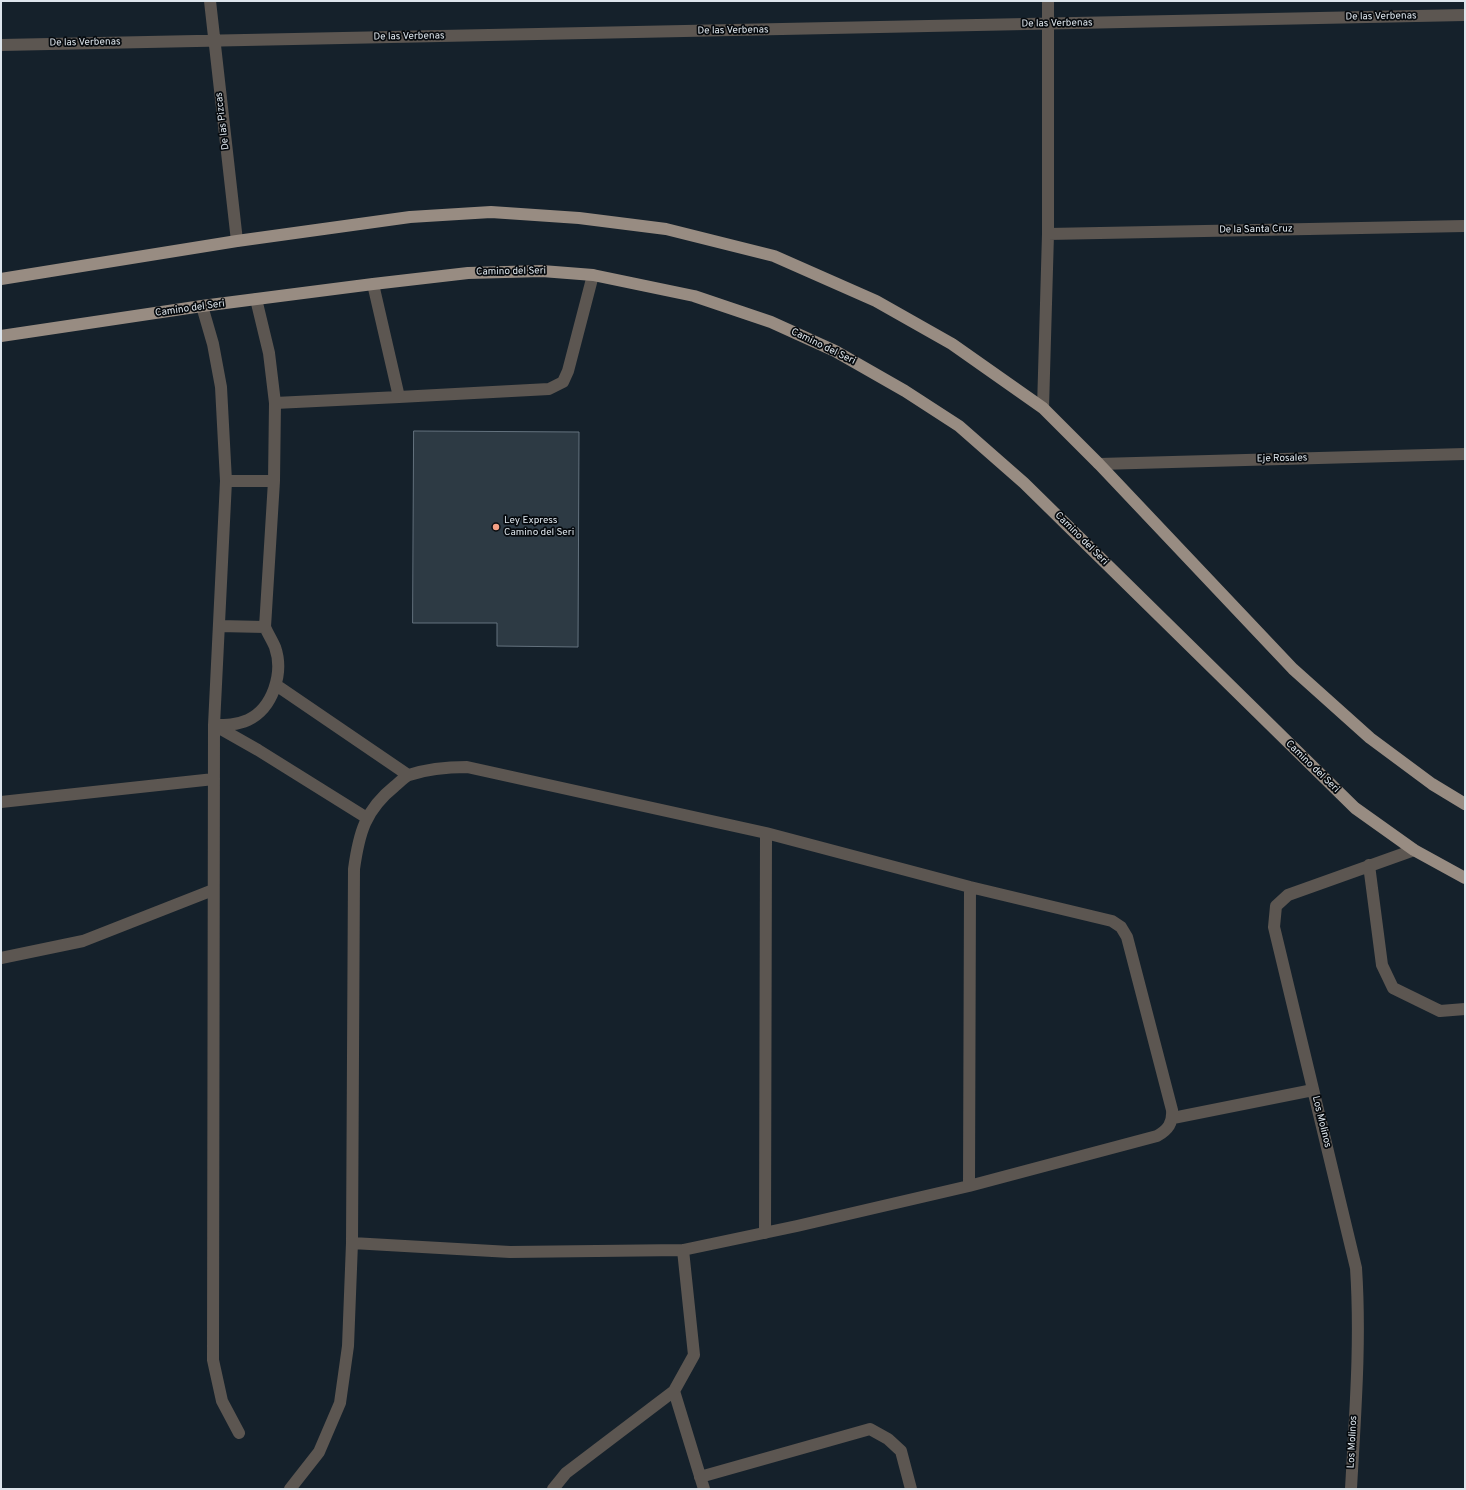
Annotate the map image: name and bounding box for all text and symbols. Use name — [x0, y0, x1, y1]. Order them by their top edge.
street label: De las Verbenas — [1345, 10, 1417, 24]
street label: De las Verbenas — [1021, 17, 1093, 31]
street label: De las Verbenas — [697, 24, 769, 38]
street label: De las Verbenas — [373, 30, 445, 44]
street label: De las Verbenas — [49, 36, 121, 50]
street label: De las Pizcas — [214, 91, 232, 151]
street label: De la Santa Cruz — [1219, 223, 1293, 237]
street label: Camino del Seri — [476, 265, 546, 279]
street label: Camino del Seri — [154, 298, 226, 320]
street label: Camino del Seri — [789, 326, 857, 368]
street label: Eje Rosales — [1257, 453, 1307, 465]
street label: Camino del Seri — [1052, 510, 1110, 568]
place label: Ley Express Camino del Seri — [504, 515, 574, 538]
marker: Ley Express Camino del Seri — [491, 522, 501, 532]
street label: Camino del Seri — [1283, 738, 1341, 796]
street label: Los Molinos — [1309, 1095, 1333, 1149]
street label: Los Molinos — [1346, 1415, 1360, 1469]

